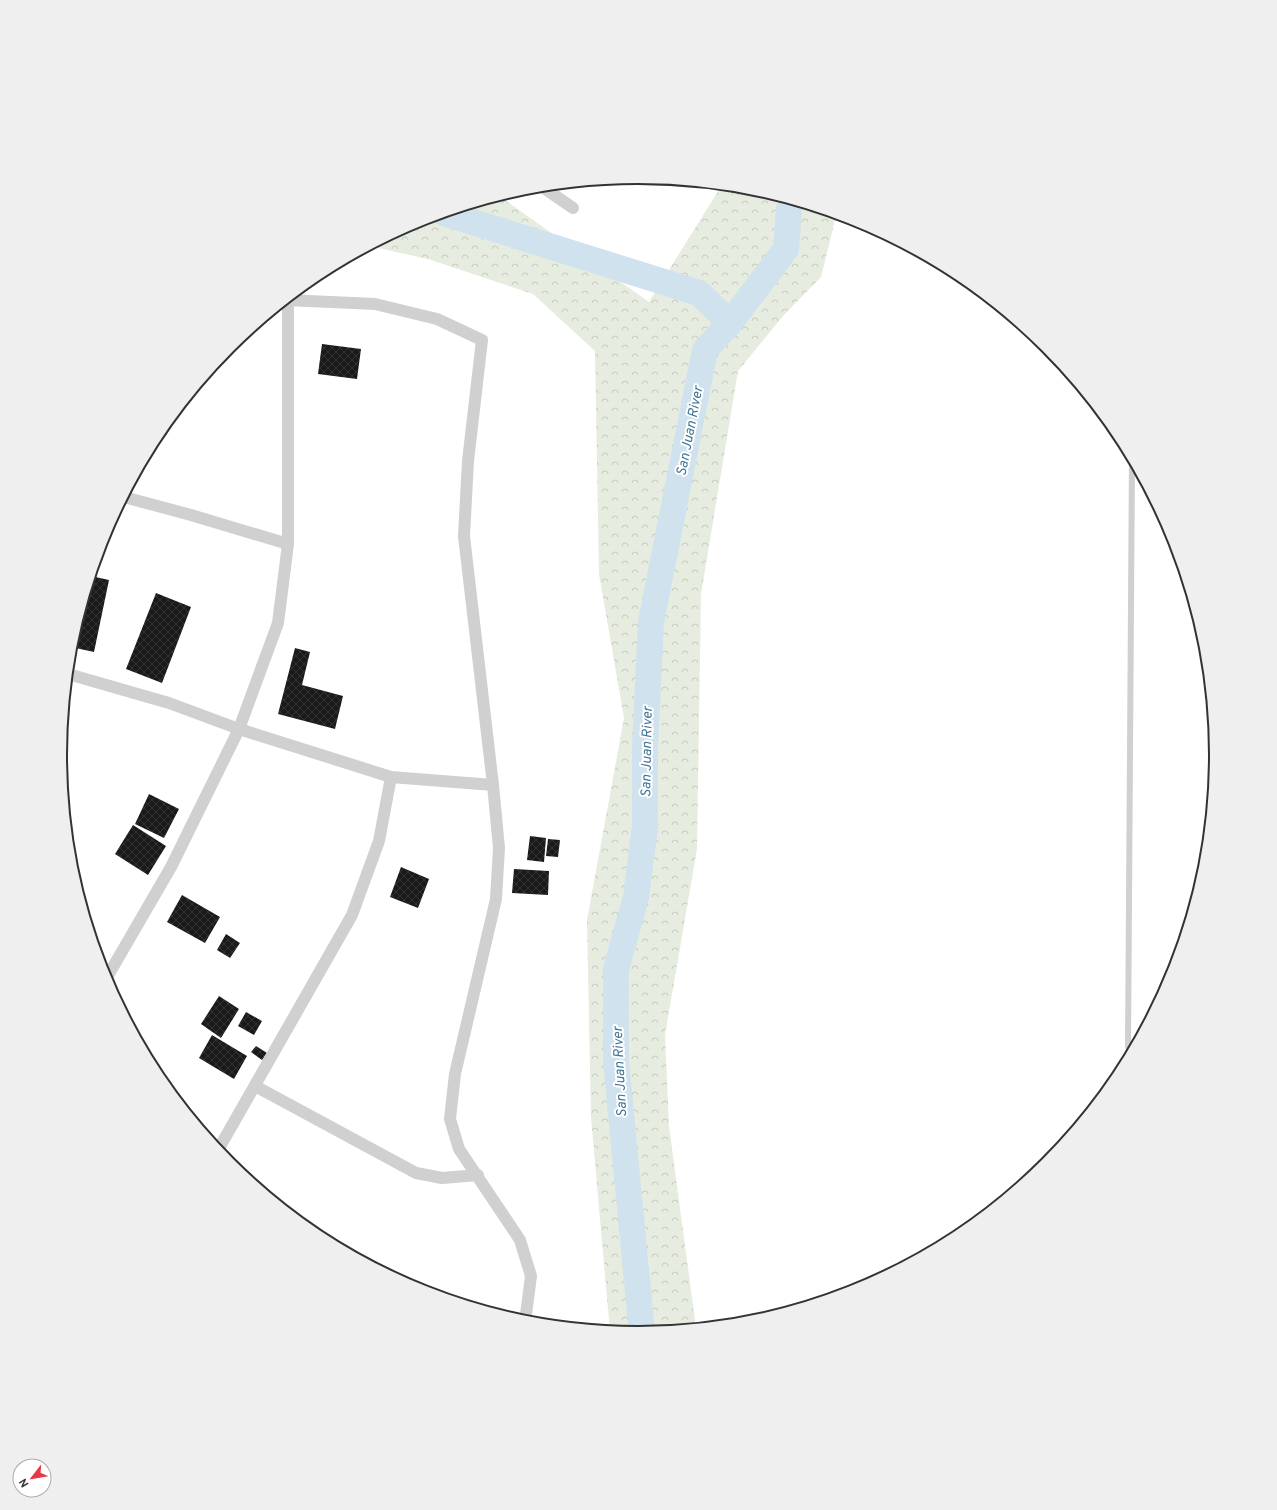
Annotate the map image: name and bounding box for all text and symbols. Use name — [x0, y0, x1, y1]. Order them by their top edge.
water label: San Juan River — [673, 383, 708, 478]
water label: San Juan River — [638, 705, 657, 798]
water label: San Juan River — [610, 1024, 631, 1118]
north arrow — [12, 1458, 52, 1498]
text: N — [16, 1476, 32, 1490]

